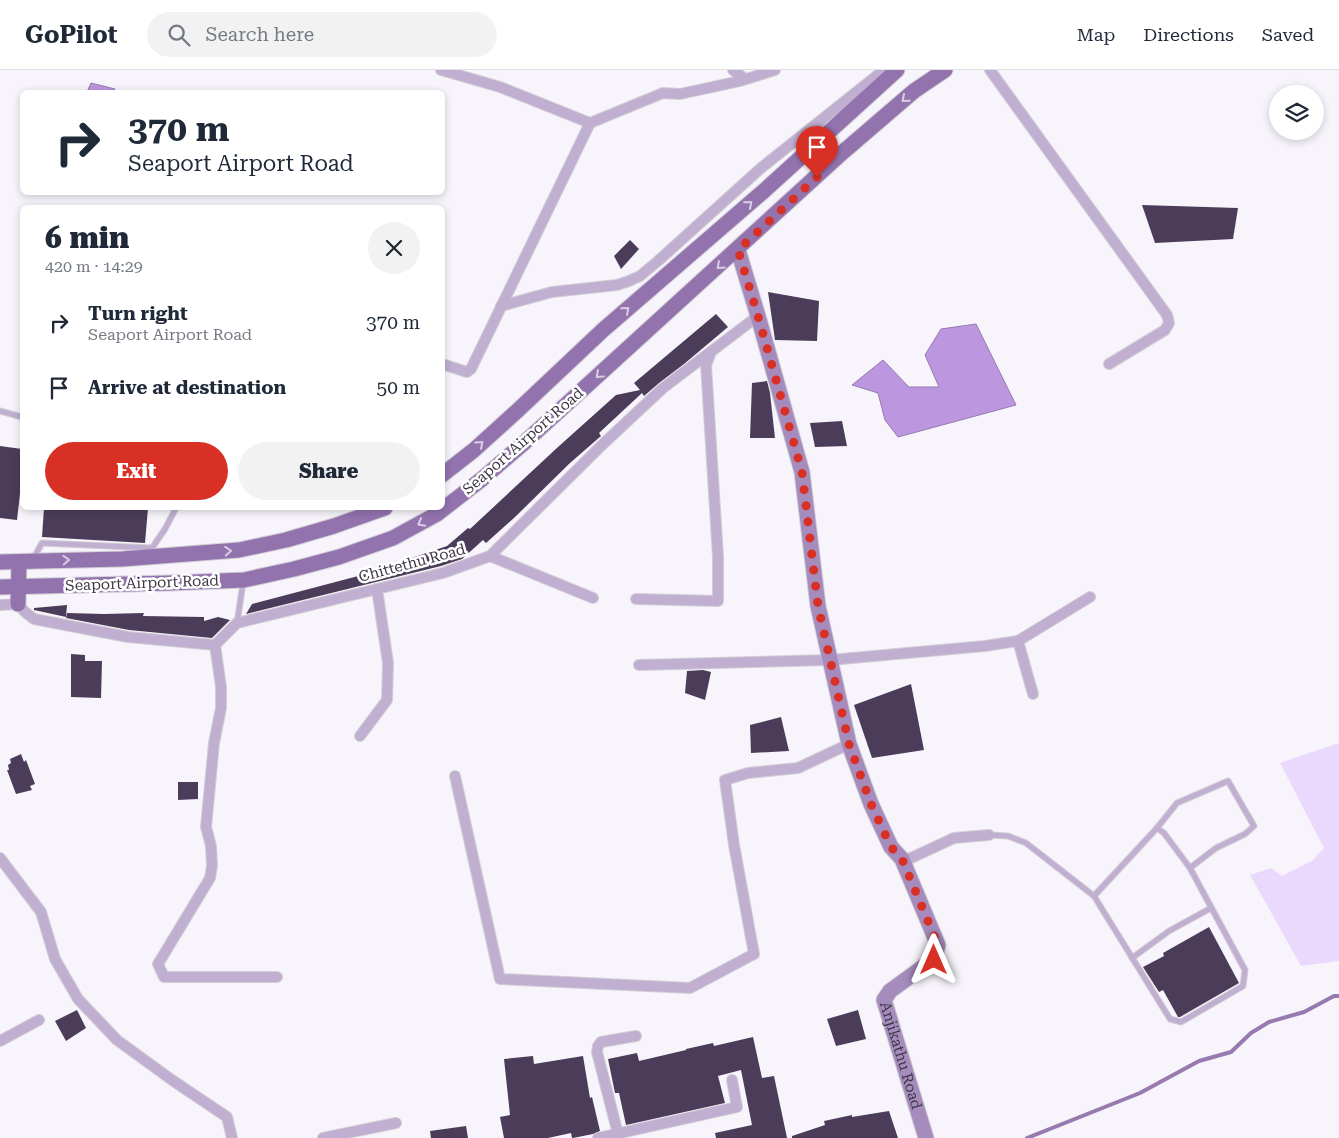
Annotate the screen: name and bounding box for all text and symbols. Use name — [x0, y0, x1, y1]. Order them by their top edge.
search box — [147, 12, 497, 57]
text: GoPilot — [25, 21, 117, 49]
icon: search — [165, 21, 193, 49]
text: Search here — [205, 23, 314, 46]
text: Map — [1077, 24, 1115, 45]
text: Directions — [1143, 24, 1234, 45]
text: Saved — [1262, 24, 1314, 45]
map controls — [1269, 85, 1324, 140]
button: layers — [1269, 85, 1324, 140]
one-way arrow — [902, 93, 911, 102]
text: 370 m — [128, 109, 229, 150]
icon: right — [45, 110, 110, 175]
pin — [796, 126, 838, 177]
icon: arrive — [803, 133, 831, 161]
text: Seaport Airport Road — [128, 151, 354, 176]
one-way arrow — [743, 201, 752, 210]
text: 6 min — [45, 220, 129, 255]
button: close — [368, 222, 420, 274]
text: 420 m · 14:29 — [45, 257, 143, 276]
one-way arrow — [716, 260, 725, 269]
text: Turn right — [88, 302, 188, 325]
one-way arrow — [620, 307, 629, 316]
icon: right — [45, 309, 73, 337]
text: 370 m — [366, 311, 420, 334]
text: Seaport Airport Road — [88, 325, 252, 344]
one-way arrow — [596, 369, 605, 378]
icon: arrive — [45, 374, 73, 402]
text: Arrive at destination — [88, 376, 286, 399]
text: 50 m — [377, 376, 420, 399]
street label: Seaport Airport Road — [459, 384, 587, 498]
one-way arrow — [475, 441, 484, 450]
button: Exit — [45, 442, 228, 500]
button: Share — [238, 442, 420, 500]
one-way arrow — [417, 517, 426, 527]
street label: Chittethu Road — [357, 540, 468, 586]
one-way arrow — [225, 546, 233, 557]
one-way arrow — [62, 555, 70, 566]
street label: Seaport Airport Road — [65, 571, 220, 595]
position arrow — [907, 933, 959, 985]
street label: Anjikathu Road — [876, 999, 926, 1112]

